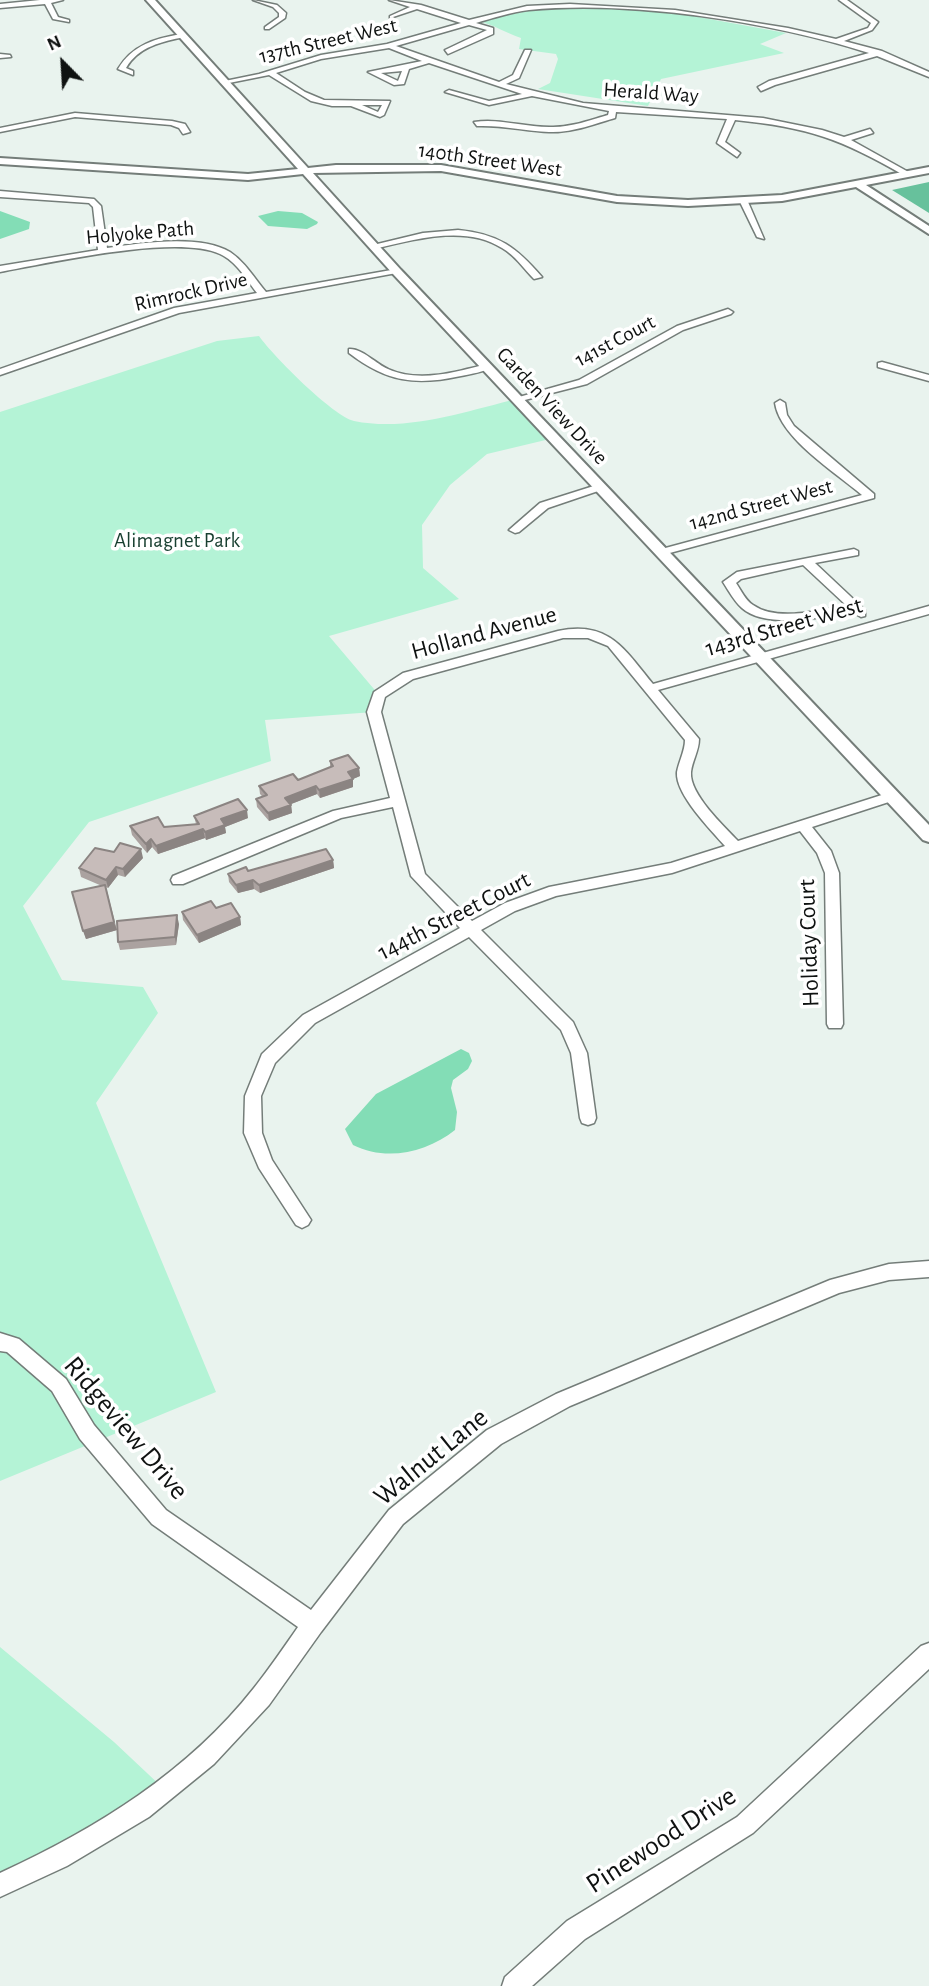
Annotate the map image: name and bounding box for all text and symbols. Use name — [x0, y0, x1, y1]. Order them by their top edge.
street label: 137th Street West — [257, 13, 399, 69]
north arrow — [28, 28, 98, 98]
text: N — [44, 32, 64, 55]
street label: Herald Way — [603, 77, 699, 109]
street label: 140th Street West — [417, 137, 563, 183]
street label: Holyoke Path — [85, 216, 195, 250]
street label: Rimrock Drive — [132, 267, 250, 317]
street label: 141st Court — [571, 309, 659, 373]
street label: Garden View Drive — [491, 342, 613, 470]
street label: 142nd Street West — [687, 474, 835, 536]
park label: Alimagnet Park — [114, 528, 240, 554]
street label: 143rd Street West — [702, 591, 866, 663]
street label: Holland Avenue — [408, 600, 560, 666]
street label: 144th Street Court — [373, 865, 535, 967]
street label: Holiday Court — [792, 879, 826, 1007]
street label: Ridgeview Drive — [56, 1350, 196, 1506]
street label: Walnut Lane — [367, 1401, 495, 1513]
street label: Pinewood Drive — [580, 1779, 742, 1901]

